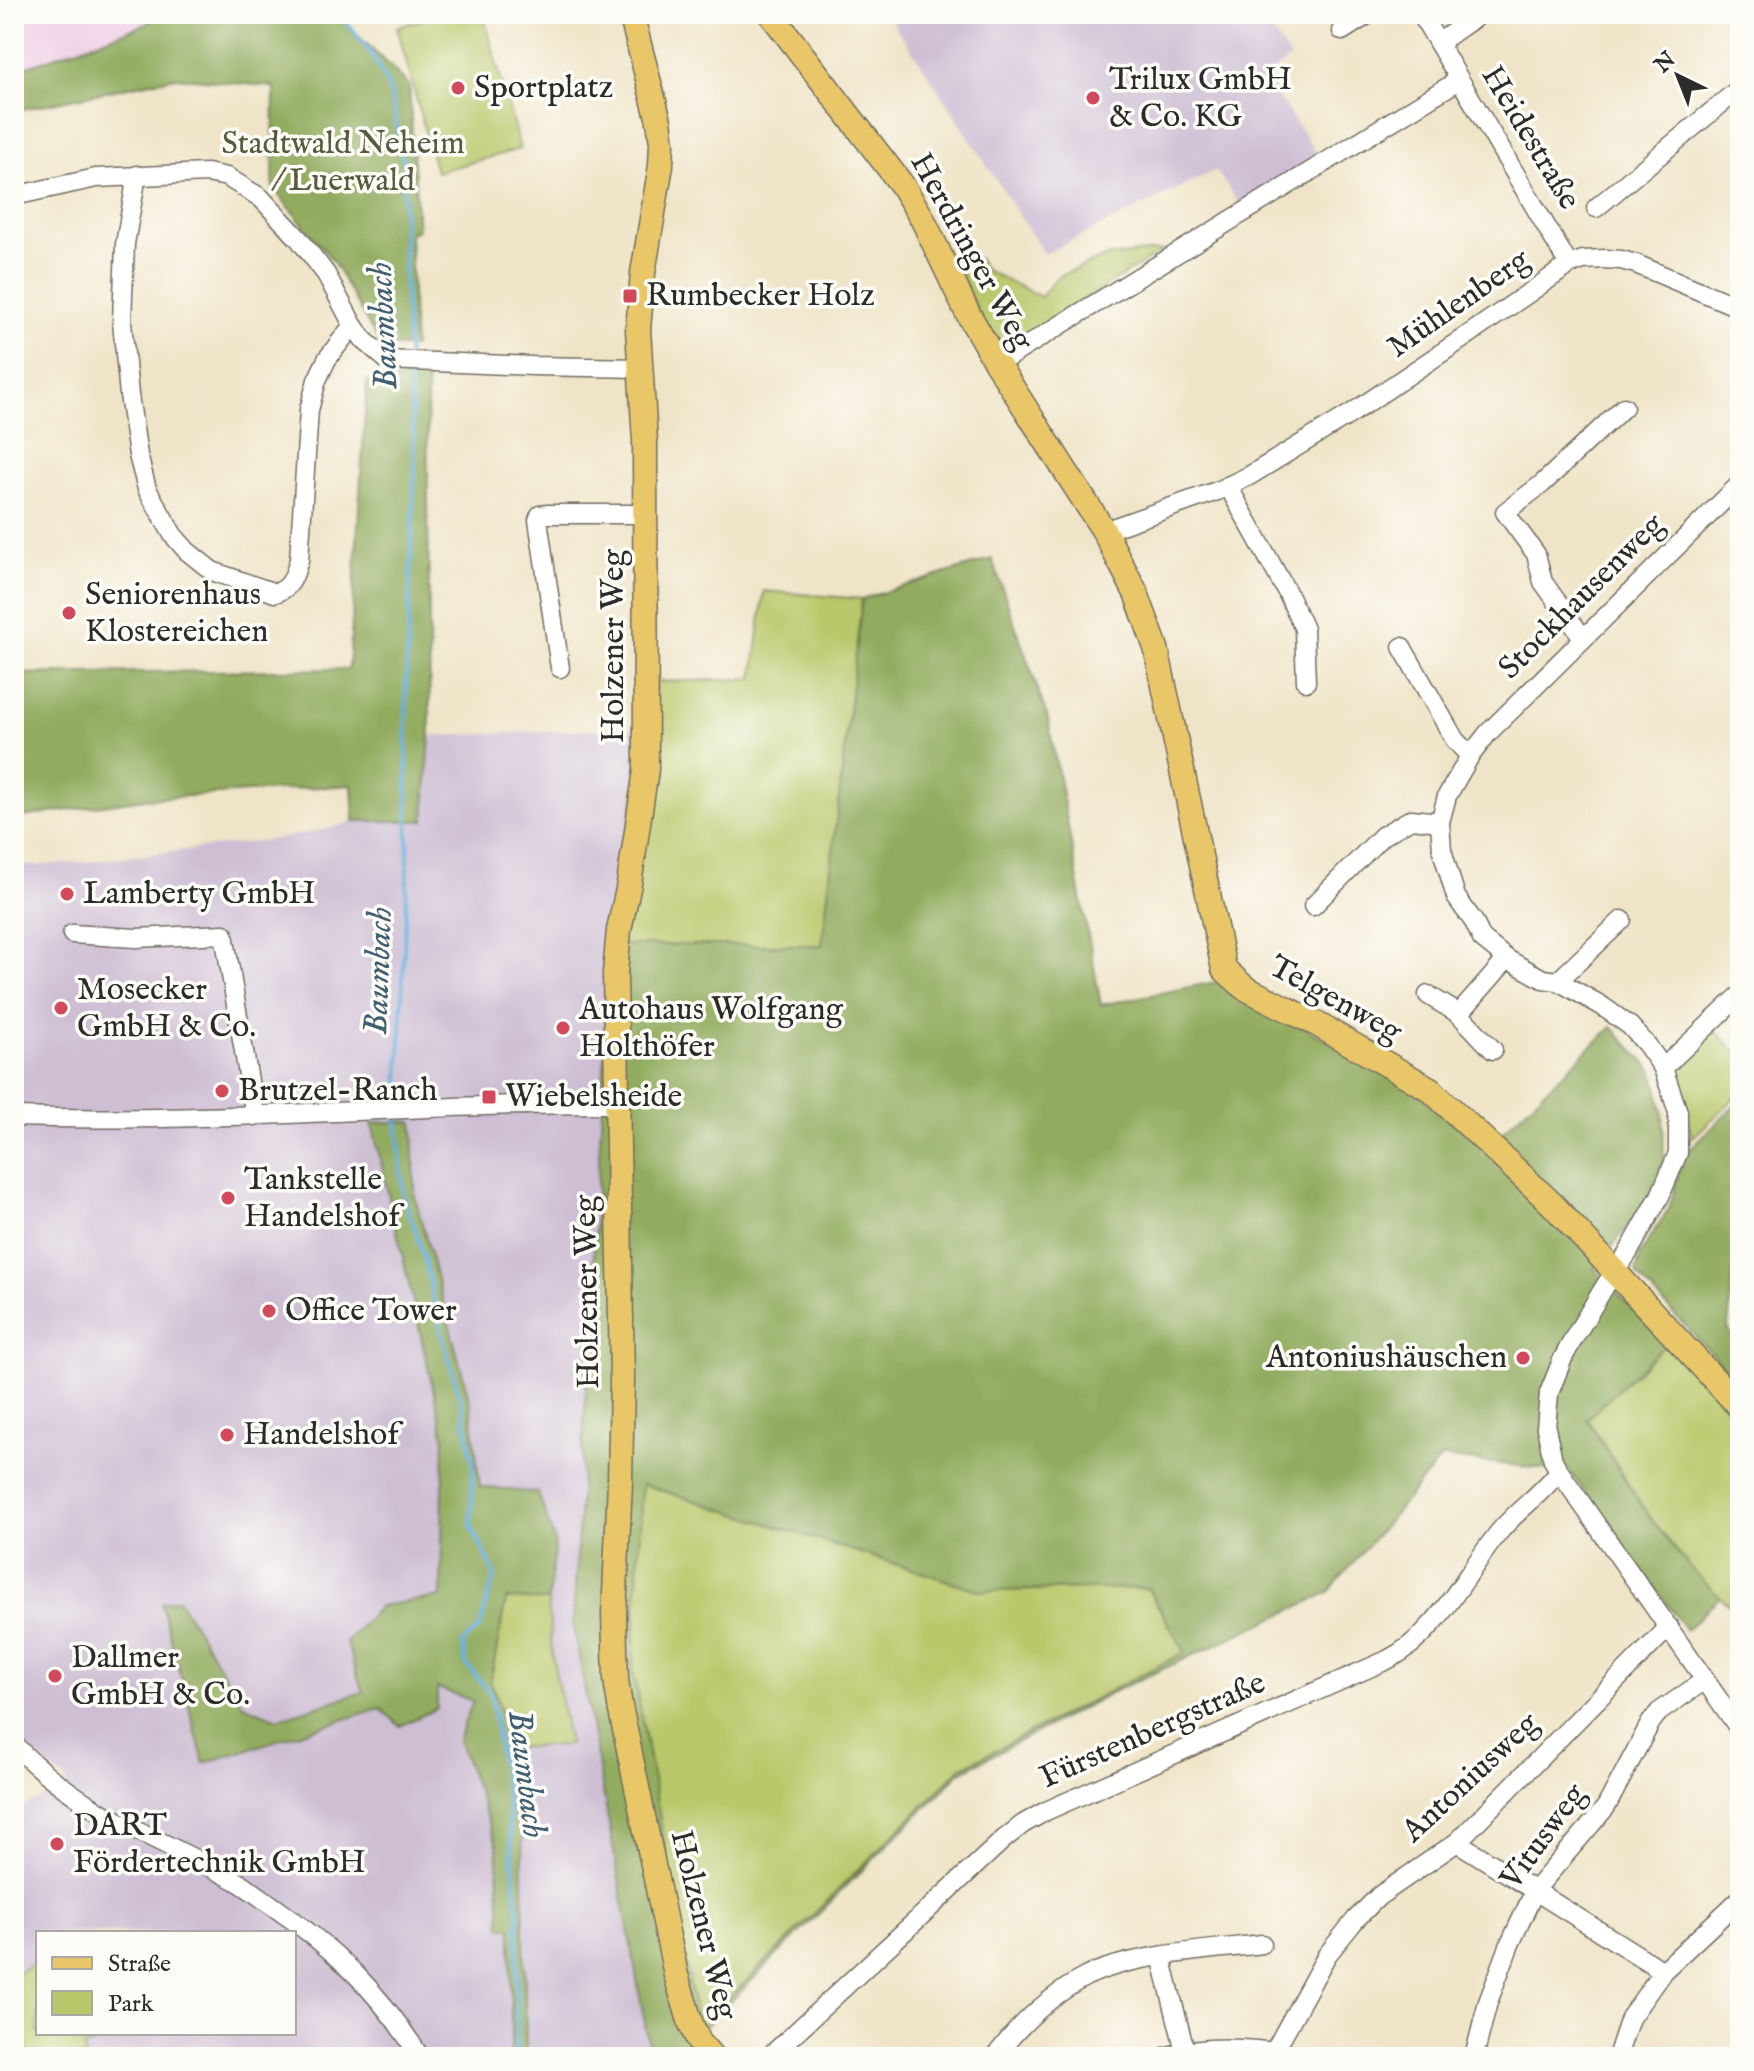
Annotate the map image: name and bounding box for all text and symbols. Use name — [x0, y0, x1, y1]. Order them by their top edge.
north arrow — [1638, 36, 1718, 116]
text: N — [1648, 46, 1682, 80]
street label: Heidestraße — [1471, 58, 1589, 218]
place label: Trilux GmbH & Co. KG — [1109, 60, 1292, 138]
place label: Sportplatz — [474, 68, 613, 109]
marker: Sportplatz — [449, 79, 467, 97]
marker: Trilux GmbH & Co. KG — [1084, 89, 1102, 107]
park label: Stadtwald Neheim / Luerwald — [221, 124, 465, 202]
street label: Herdringer Weg — [900, 146, 1042, 359]
street label: Mühlenberg — [1380, 240, 1539, 368]
water label: Baumbach — [359, 261, 409, 391]
place label: Rumbecker Holz — [646, 276, 875, 317]
marker: Rumbecker Holz — [621, 287, 639, 305]
street label: Stockhausenweg — [1490, 505, 1674, 689]
street label: Holzener Weg — [594, 548, 635, 743]
place label: Seniorenhaus Klostereichen — [85, 575, 268, 653]
marker: Seniorenhaus Klostereichen — [60, 604, 78, 622]
place label: Lamberty GmbH — [83, 874, 316, 915]
marker: Lamberty GmbH — [58, 885, 76, 903]
water label: Baumbach — [355, 906, 403, 1036]
street label: Telgenweg — [1261, 947, 1409, 1054]
place label: Mosecker GmbH & Co. — [77, 970, 256, 1048]
place label: Autohaus Wolfgang Holthöfer — [578, 990, 843, 1068]
marker: Mosecker GmbH & Co. — [52, 999, 70, 1017]
marker: Autohaus Wolfgang Holthöfer — [554, 1019, 572, 1037]
place label: Brutzel-Ranch — [238, 1071, 437, 1112]
place label: Wiebelsheide — [505, 1077, 682, 1118]
marker: Brutzel-Ranch — [213, 1082, 231, 1100]
marker: Wiebelsheide — [480, 1088, 498, 1106]
place label: Tankstelle Handelshof — [244, 1160, 405, 1238]
marker: Tankstelle Handelshof — [219, 1189, 237, 1207]
street label: Holzener Weg — [566, 1194, 610, 1389]
place label: Office Tower — [285, 1291, 457, 1332]
marker: Office Tower — [260, 1302, 278, 1320]
place label: Antoniushäuschen — [1265, 1338, 1507, 1379]
marker: Antoniushäuschen — [1514, 1349, 1532, 1367]
place label: Handelshof — [243, 1415, 404, 1456]
marker: Handelshof — [218, 1426, 236, 1444]
place label: Dallmer GmbH & Co. — [71, 1638, 250, 1716]
street label: Fürstenbergstraße — [1034, 1663, 1272, 1799]
marker: Dallmer GmbH & Co. — [46, 1667, 64, 1685]
street label: Antoniusweg — [1393, 1704, 1549, 1853]
water label: Baumbach — [497, 1708, 555, 1840]
street label: Vitusweg — [1491, 1775, 1597, 1899]
place label: DART Fördertechnik GmbH — [73, 1806, 366, 1884]
street label: Holzener Weg — [660, 1826, 746, 2025]
marker: DART Fördertechnik GmbH — [48, 1835, 66, 1853]
legend — [36, 1931, 296, 2035]
text: Straße — [108, 1949, 171, 1980]
text: Park — [108, 1989, 154, 2020]

